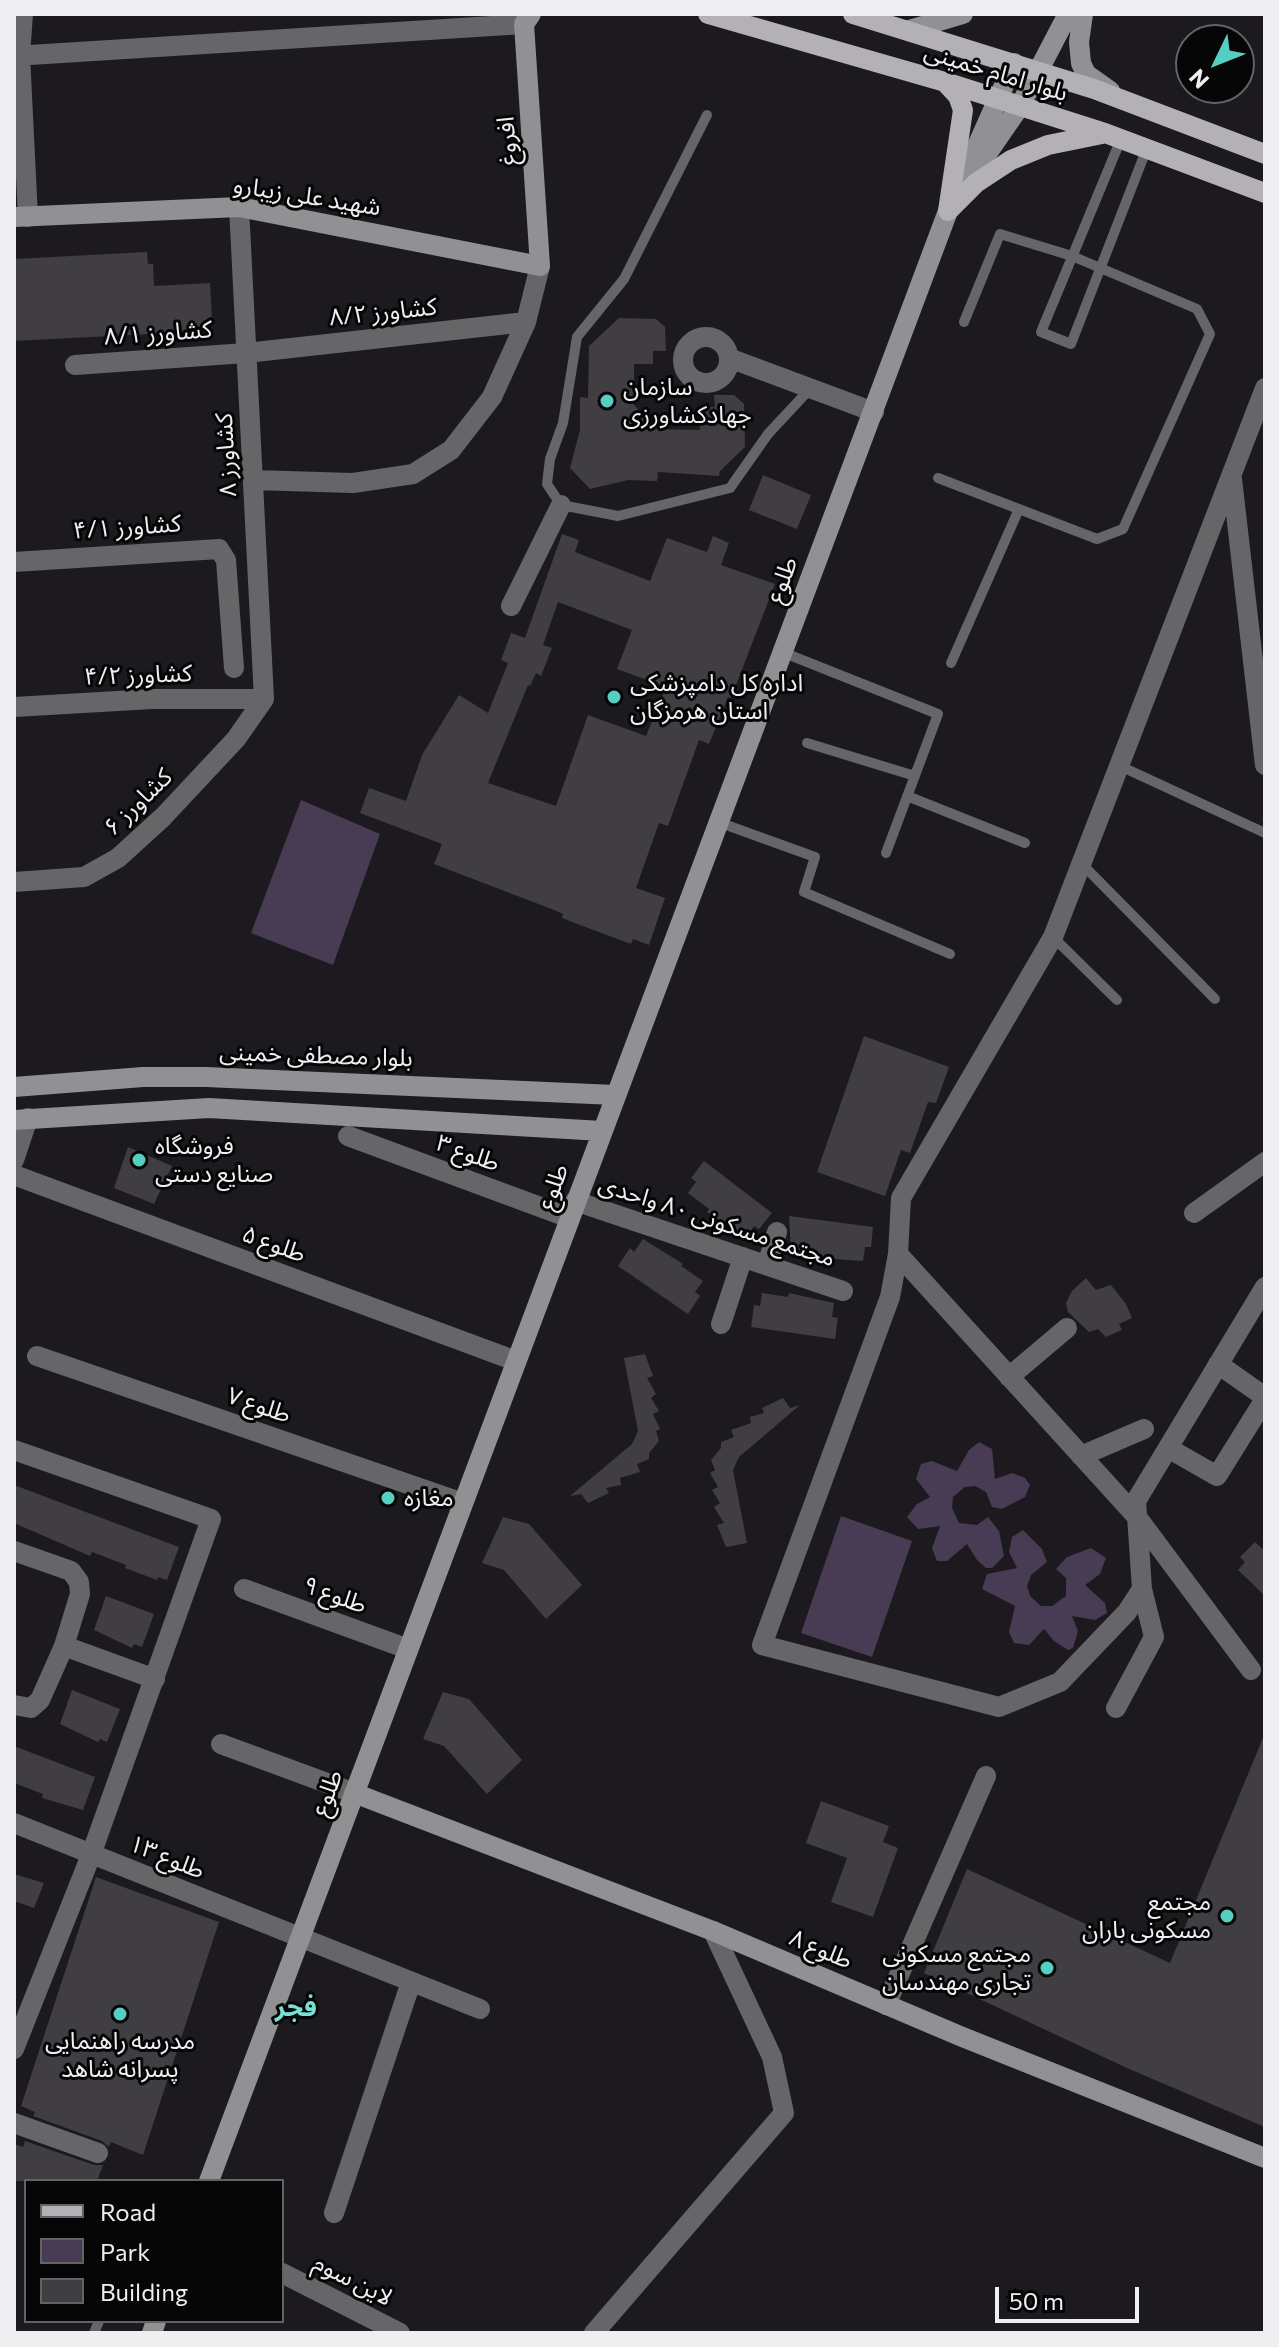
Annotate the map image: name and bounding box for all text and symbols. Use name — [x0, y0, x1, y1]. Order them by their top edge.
north arrow — [1175, 24, 1255, 104]
street label: بلوار امام خمینی — [921, 37, 1071, 107]
text: N — [1183, 64, 1214, 95]
street label: افروغ — [491, 116, 523, 166]
street label: شهید علی زیبارو — [231, 170, 383, 222]
street label: کشاورز ۸/۲ — [328, 292, 438, 332]
street label: کشاورز ۸/۱ — [103, 315, 213, 351]
place label: سازمان جهادکشاورزی — [623, 373, 752, 429]
marker: سازمان جهادکشاورزی — [598, 392, 616, 410]
street label: کشاورز ۸ — [209, 412, 243, 498]
street label: کشاورز ۴/۱ — [72, 509, 182, 545]
street label: طلوع — [760, 553, 804, 607]
street label: کشاورز ۴/۲ — [83, 659, 193, 691]
place label: اداره کل دامپزشکی استان هرمزگان — [630, 669, 803, 725]
marker: اداره کل دامپزشکی استان هرمزگان — [605, 688, 623, 706]
street label: کشاورز ۶ — [98, 762, 178, 842]
street label: بلوار مصطفی خمینی — [219, 1037, 413, 1073]
street label: طلوع ۳ — [432, 1128, 504, 1178]
place label: فروشگاه صنایع دستی — [155, 1132, 273, 1188]
marker: فروشگاه صنایع دستی — [130, 1151, 148, 1169]
street label: طلوع — [531, 1160, 575, 1214]
street label: مجتمع مسکونی ۸۰ واحدی — [595, 1169, 839, 1273]
street label: طلوع ۵ — [238, 1219, 310, 1269]
street label: طلوع ۷ — [223, 1381, 295, 1429]
place label: مغازه — [404, 1484, 454, 1512]
marker: مغازه — [379, 1489, 397, 1507]
street label: طلوع ۹ — [299, 1570, 371, 1620]
street label: طلوع — [305, 1766, 349, 1820]
street label: طلوع ۱۳ — [125, 1829, 209, 1885]
place label: مجتمع مسکونی باران — [1082, 1888, 1211, 1944]
marker: مجتمع مسکونی باران — [1218, 1907, 1236, 1925]
street label: طلوع ۸ — [785, 1923, 857, 1975]
place label: مجتمع مسکونی تجاری مهندسان — [882, 1940, 1031, 1996]
marker: مجتمع مسکونی تجاری مهندسان — [1038, 1959, 1056, 1977]
district label: فجر — [275, 1991, 317, 2023]
marker: مدرسه راهنمایی پسرانه شاهد — [111, 2005, 129, 2023]
place label: مدرسه راهنمایی پسرانه شاهد — [45, 2027, 195, 2083]
legend — [24, 2179, 284, 2323]
text: Road — [100, 2197, 156, 2226]
text: Park — [100, 2237, 150, 2266]
street label: لاین سوم — [309, 2248, 397, 2312]
scale bar — [999, 2271, 1143, 2321]
text: Building — [100, 2277, 188, 2306]
text: 50 m — [1009, 2286, 1064, 2315]

